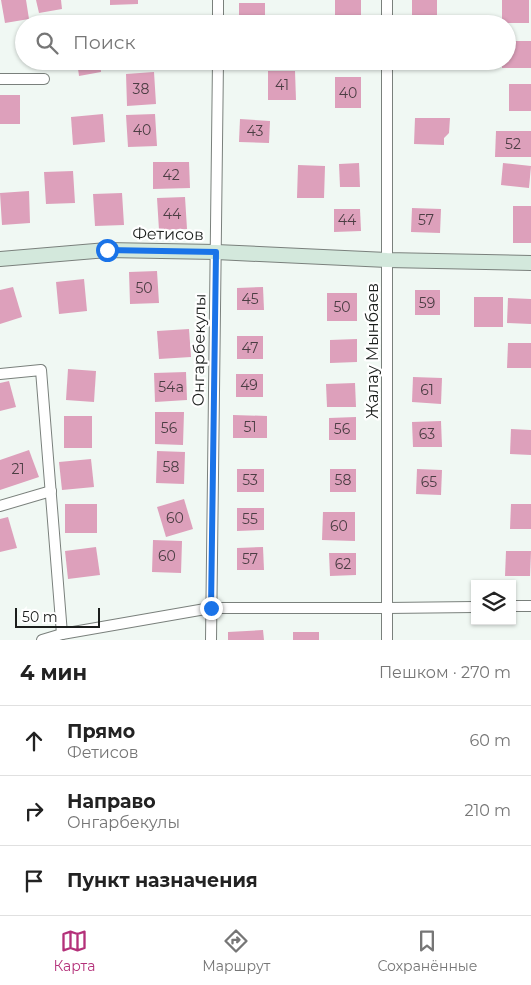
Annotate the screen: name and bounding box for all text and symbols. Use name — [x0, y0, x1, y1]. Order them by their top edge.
search box — [15, 15, 516, 70]
icon: search — [33, 29, 61, 57]
text: Поиск — [73, 31, 136, 54]
house number: 41 — [275, 76, 289, 94]
house number: 38 — [133, 80, 149, 98]
house number: 40 — [339, 84, 357, 102]
house number: 40 — [133, 121, 151, 139]
house number: 43 — [247, 122, 264, 140]
house number: 52 — [505, 135, 521, 153]
house number: 42 — [162, 166, 180, 184]
house number: 44 — [163, 205, 182, 223]
house number: 44 — [338, 211, 357, 229]
house number: 57 — [418, 211, 434, 229]
street label: Фетисов — [132, 224, 204, 244]
route start — [96, 239, 119, 262]
house number: 50 — [135, 279, 153, 297]
street label: Жалау Мынбаев — [363, 283, 382, 419]
house number: 45 — [241, 290, 259, 308]
street label: Онгарбекулы — [189, 293, 209, 407]
house number: 59 — [419, 294, 435, 312]
house number: 50 — [333, 298, 351, 316]
house number: 47 — [242, 339, 258, 357]
house number: 49 — [240, 376, 258, 394]
house number: 54а — [158, 378, 184, 396]
house number: 61 — [420, 381, 434, 399]
house number: 51 — [244, 418, 256, 436]
house number: 56 — [161, 419, 178, 437]
house number: 56 — [334, 420, 351, 438]
house number: 63 — [419, 425, 435, 443]
house number: 58 — [163, 458, 179, 476]
house number: 21 — [11, 460, 25, 478]
house number: 53 — [242, 471, 258, 489]
house number: 58 — [335, 471, 351, 489]
house number: 65 — [421, 473, 437, 491]
house number: 60 — [166, 509, 184, 527]
house number: 55 — [242, 510, 258, 528]
house number: 60 — [330, 517, 348, 535]
house number: 60 — [158, 547, 176, 565]
house number: 57 — [242, 550, 258, 568]
house number: 62 — [335, 555, 351, 573]
map controls — [471, 580, 516, 625]
button: layers — [471, 580, 516, 625]
route end — [200, 597, 223, 620]
scale bar — [15, 605, 100, 628]
text: 50 m — [22, 608, 58, 626]
text: 4 мин — [20, 660, 87, 685]
text: Пешком · 270 m — [379, 663, 511, 682]
text: Прямо — [67, 720, 135, 743]
icon: ahead — [20, 727, 48, 755]
text: 60 m — [469, 731, 511, 750]
text: Фетисов — [67, 743, 139, 762]
text: Направо — [67, 790, 156, 813]
icon: right — [20, 797, 48, 825]
text: 210 m — [464, 801, 511, 820]
text: Онгарбекулы — [67, 813, 180, 832]
icon: arrive — [20, 867, 48, 895]
text: Пункт назначения — [67, 869, 258, 892]
tab: Карта — [53, 927, 95, 975]
tab: Маршрут — [202, 927, 270, 975]
tab: Сохранённые — [377, 927, 477, 975]

